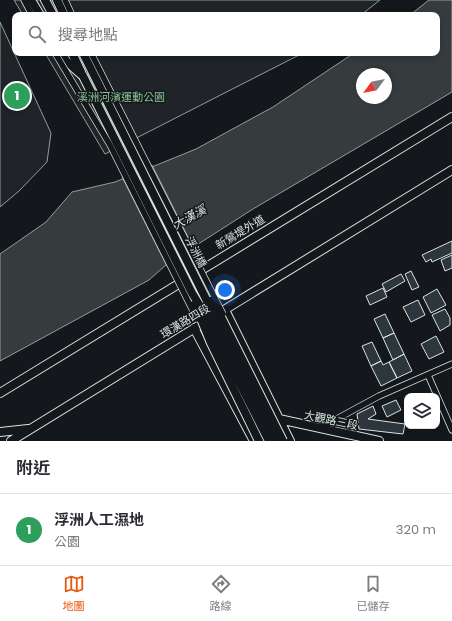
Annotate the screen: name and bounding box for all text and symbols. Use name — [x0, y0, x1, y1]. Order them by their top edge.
search box — [12, 12, 440, 56]
icon: search — [26, 23, 48, 45]
text: 搜尋地點 — [58, 24, 118, 45]
north arrow — [356, 68, 392, 104]
pin: 1 — [4, 81, 30, 111]
park label: 溪洲河濱運動公園 — [77, 89, 165, 105]
water label: 大漢溪 — [169, 200, 211, 233]
street label: 新鶯堤外道 — [212, 211, 268, 253]
street label: 浮洲橋 — [181, 234, 211, 270]
your location — [215, 280, 235, 300]
street label: 環漢路四段 — [157, 300, 213, 342]
map controls — [404, 393, 440, 429]
button: layers — [404, 393, 440, 429]
street label: 大觀路三段 — [302, 406, 360, 434]
text: 附近 — [16, 456, 50, 480]
text: 浮洲人工濕地 — [54, 509, 144, 530]
text: 1 — [27, 520, 31, 539]
text: 320 m — [396, 520, 436, 539]
text: 公園 — [54, 532, 80, 551]
tab: 地圖 — [63, 573, 85, 615]
tab: 路線 — [210, 573, 232, 615]
tab: 已儲存 — [357, 573, 390, 615]

